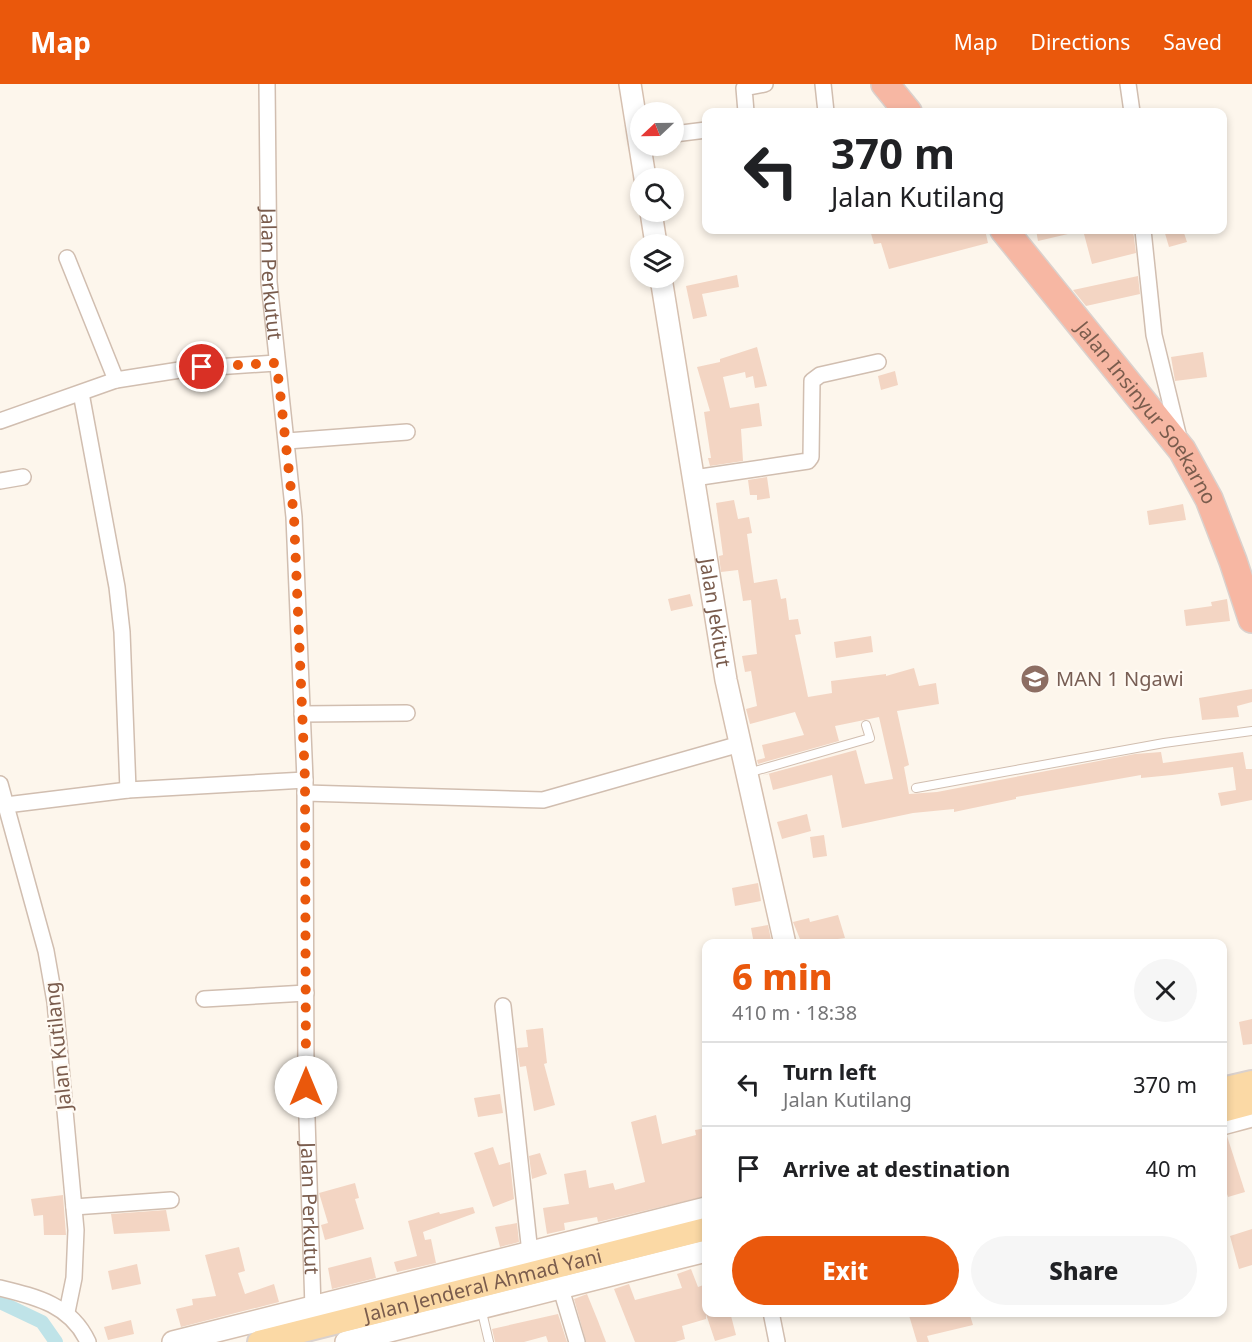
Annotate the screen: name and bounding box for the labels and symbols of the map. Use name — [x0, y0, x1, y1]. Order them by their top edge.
north arrow — [630, 102, 684, 156]
street label: Jalan Perkutut — [255, 206, 289, 341]
street label: Jalan Insinyur Soekarno — [1069, 314, 1223, 509]
pin — [176, 341, 227, 392]
street label: Jalan Jekitut — [693, 554, 738, 669]
school or university icon: MAN 1 Ngawi — [1019, 663, 1051, 695]
place label: MAN 1 Ngawi — [1056, 665, 1184, 692]
street label: Jalan Kutilang — [37, 981, 78, 1113]
position arrow — [274, 1055, 338, 1119]
street label: Jalan Perkutut — [295, 1140, 326, 1275]
street label: Jalan Jenderal Ahmad Yani — [359, 1242, 605, 1328]

